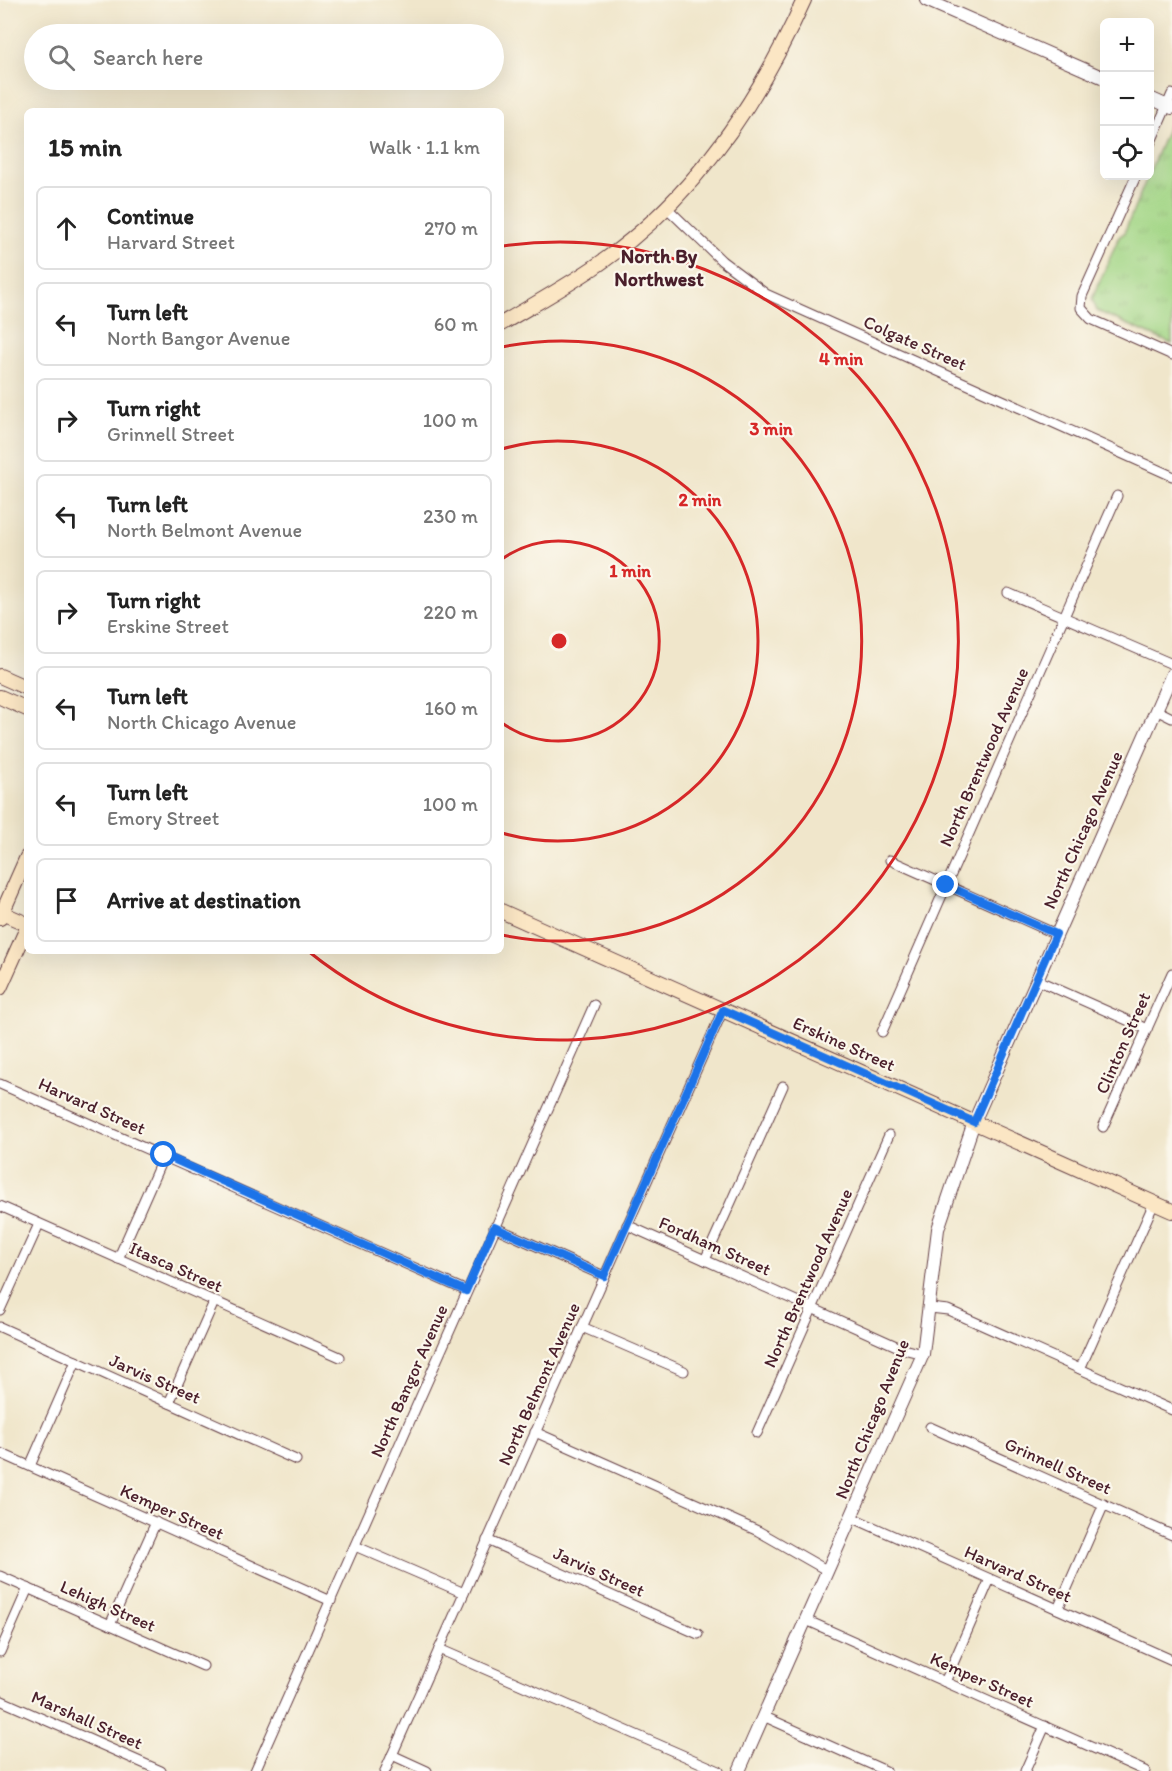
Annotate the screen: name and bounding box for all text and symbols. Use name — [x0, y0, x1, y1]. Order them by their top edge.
map controls — [1100, 18, 1154, 180]
button: + — [1100, 18, 1154, 72]
search box — [24, 24, 504, 90]
icon: search — [45, 41, 78, 74]
text: Search here — [93, 44, 203, 71]
button: − — [1100, 72, 1154, 126]
button: locate — [1100, 126, 1154, 180]
text: 15 min — [48, 131, 122, 163]
text: Walk · 1.1 km — [369, 135, 480, 159]
text: Continue — [107, 203, 194, 230]
icon: ahead — [50, 212, 83, 245]
text: 270 m — [424, 216, 478, 240]
text: Harvard Street — [107, 230, 235, 254]
district label: North By Northwest — [614, 244, 704, 291]
text: Turn left — [107, 299, 188, 326]
icon: left — [50, 308, 83, 341]
street label: Colgate Street — [860, 310, 970, 376]
text: 60 m — [434, 312, 478, 336]
text: North Bangor Avenue — [107, 326, 290, 350]
text: 4 min — [819, 348, 864, 370]
text: Turn right — [107, 395, 201, 422]
icon: right — [50, 404, 83, 437]
text: 100 m — [423, 408, 478, 432]
text: 3 min — [749, 418, 793, 440]
text: Grinnell Street — [107, 422, 234, 446]
text: 2 min — [679, 489, 722, 511]
text: Turn left — [107, 491, 188, 518]
icon: left — [50, 500, 83, 533]
text: 230 m — [423, 504, 478, 528]
text: North Belmont Avenue — [107, 518, 302, 542]
text: 1 min — [609, 560, 651, 582]
text: Turn right — [107, 587, 201, 614]
icon: right — [50, 596, 83, 629]
text: 220 m — [423, 600, 478, 624]
text: Erskine Street — [107, 614, 229, 638]
centre of rings — [549, 631, 569, 651]
street label: North Brentwood Avenue — [935, 664, 1033, 850]
text: Turn left — [107, 683, 188, 710]
icon: left — [50, 692, 83, 725]
text: 160 m — [425, 696, 478, 720]
text: North Chicago Avenue — [107, 710, 296, 734]
street label: North Chicago Avenue — [1038, 748, 1128, 912]
text: Turn left — [107, 779, 188, 806]
icon: left — [50, 788, 83, 821]
text: 100 m — [423, 792, 478, 816]
text: Emory Street — [107, 806, 219, 830]
route end — [932, 871, 958, 897]
icon: arrive — [50, 884, 83, 917]
text: Arrive at destination — [107, 887, 301, 914]
street label: Clinton Street — [1091, 989, 1155, 1097]
street label: Erskine Street — [789, 1012, 899, 1076]
street label: Harvard Street — [35, 1073, 149, 1140]
route start — [150, 1141, 176, 1167]
street label: North Brentwood Avenue — [759, 1185, 857, 1371]
street label: Fordham Street — [656, 1211, 775, 1281]
street label: Itasca Street — [126, 1237, 226, 1297]
street label: North Belmont Avenue — [493, 1299, 585, 1469]
street label: North Bangor Avenue — [365, 1301, 453, 1461]
street label: North Chicago Avenue — [830, 1336, 914, 1502]
street label: Jarvis Street — [106, 1349, 204, 1409]
street label: Grinnell Street — [1001, 1433, 1115, 1499]
street label: Kemper Street — [117, 1479, 228, 1545]
street label: Harvard Street — [961, 1541, 1075, 1608]
street label: Jarvis Street — [550, 1542, 648, 1602]
street label: Lehigh Street — [57, 1575, 159, 1637]
street label: Kemper Street — [927, 1647, 1038, 1713]
street label: Marshall Street — [28, 1686, 146, 1754]

